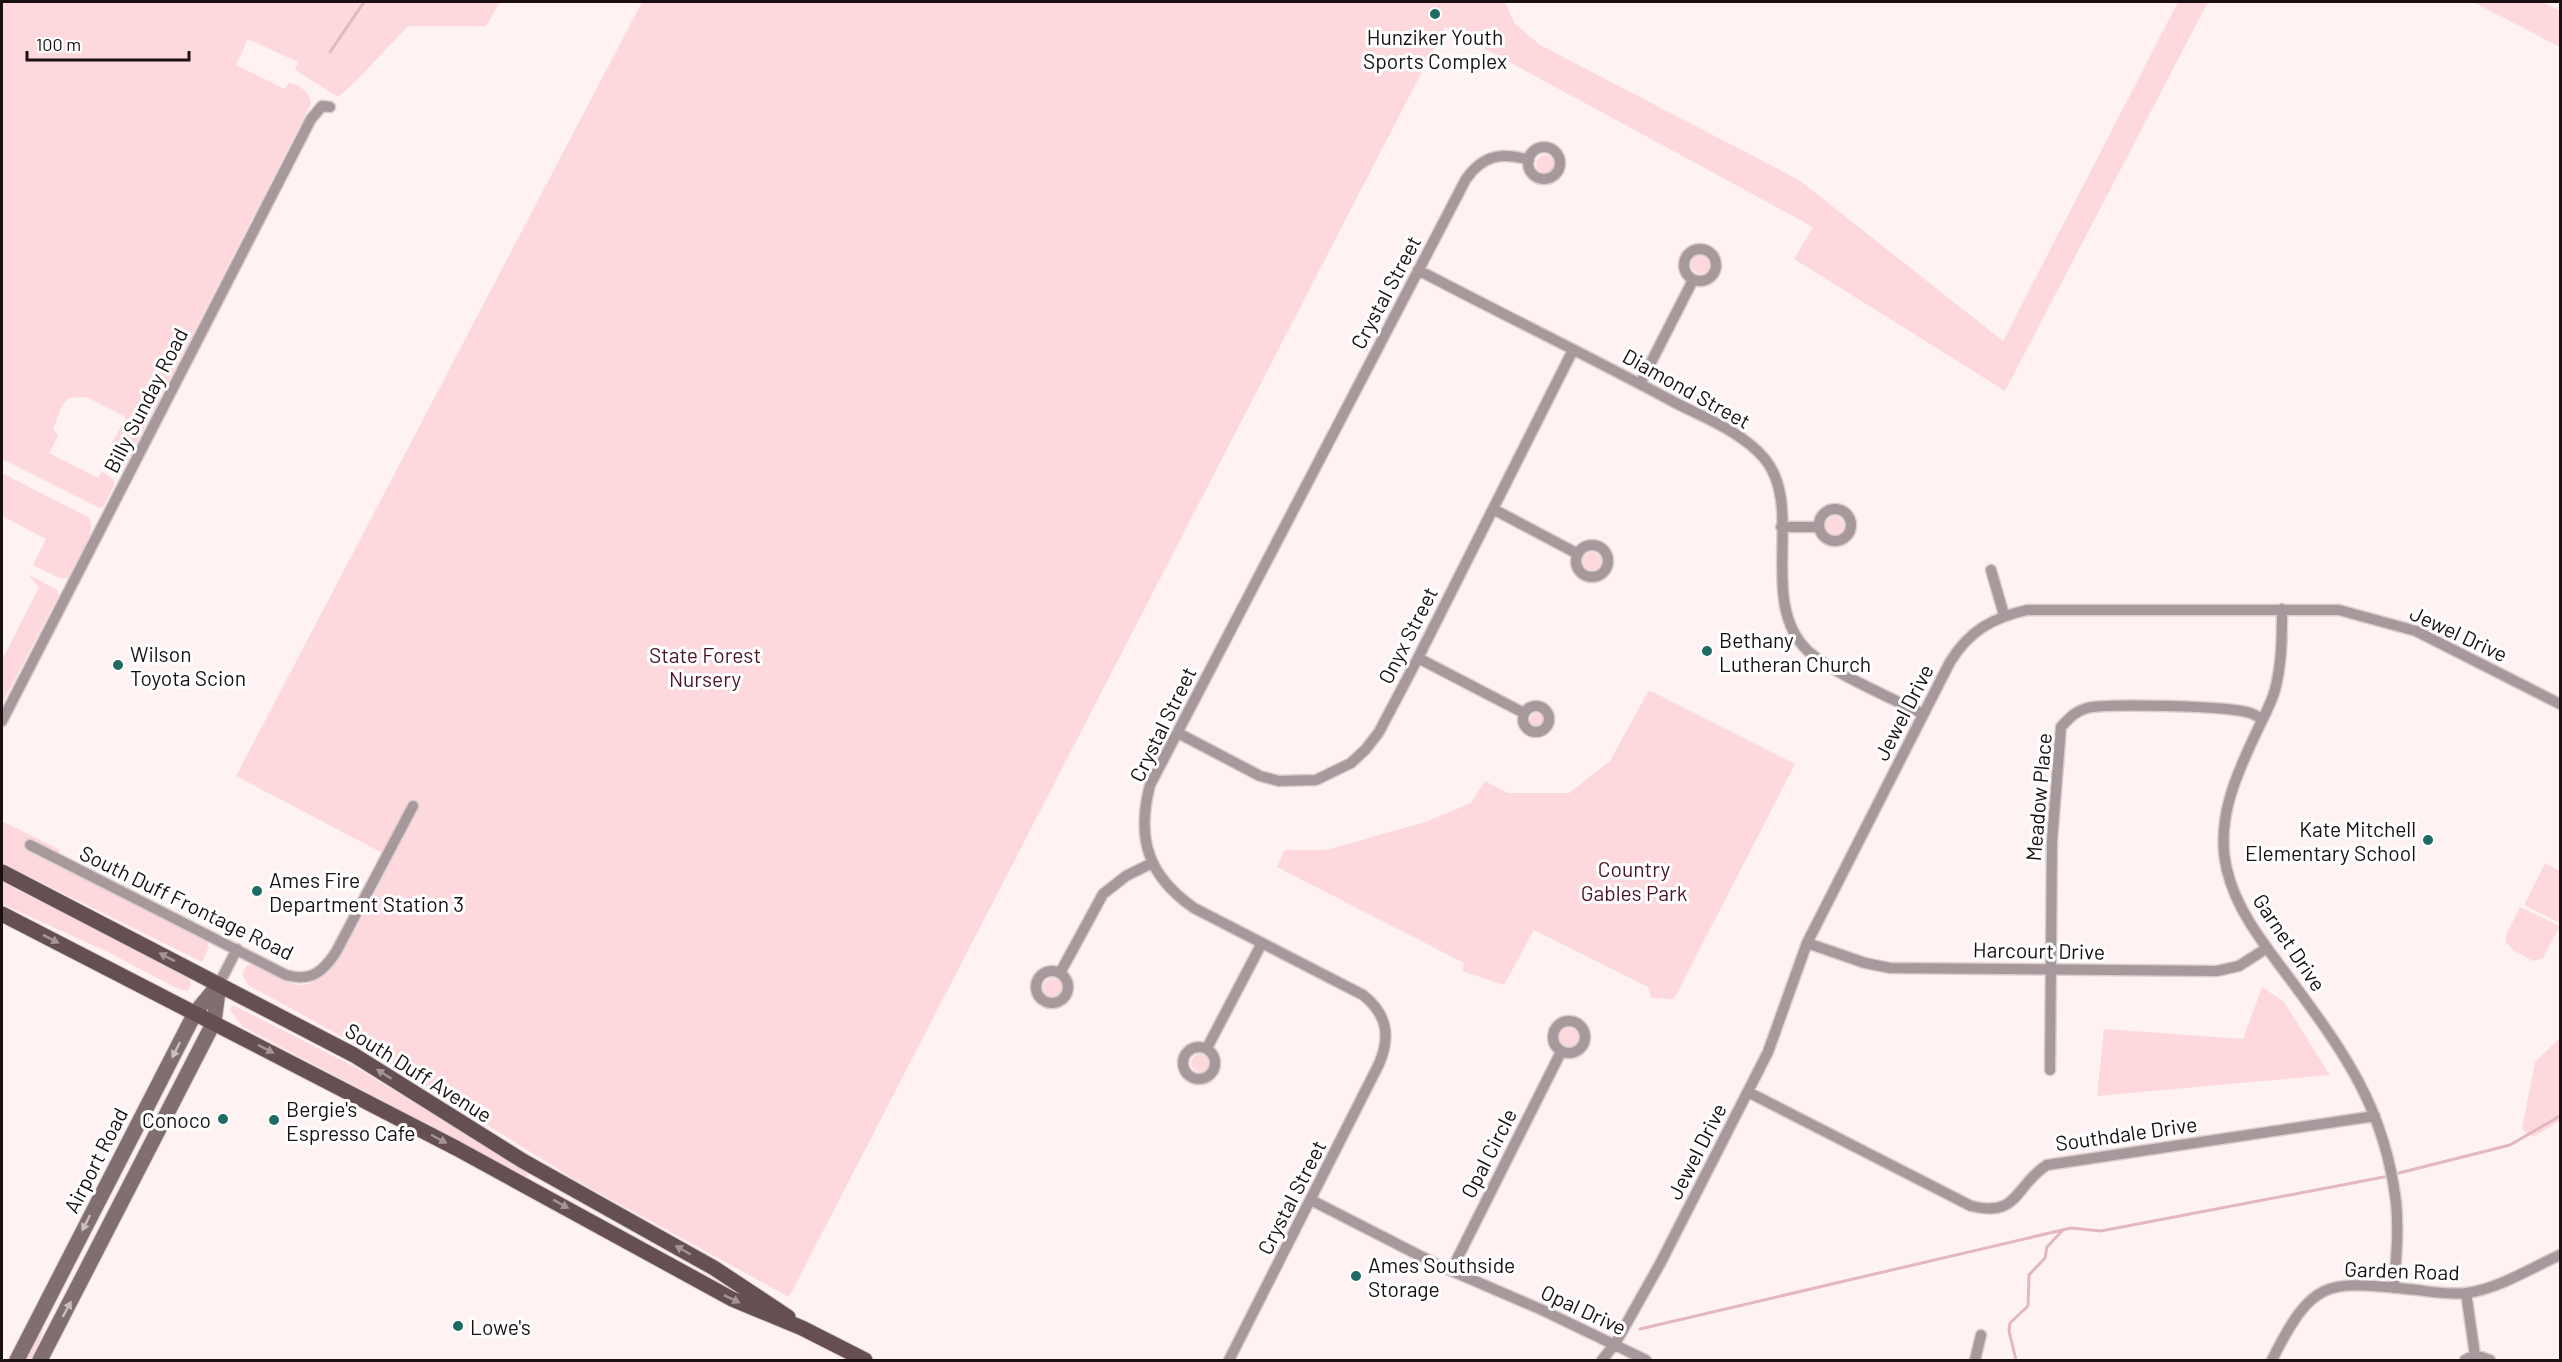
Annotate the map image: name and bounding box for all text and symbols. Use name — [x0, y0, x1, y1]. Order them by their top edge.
marker: Hunziker Youth Sports Complex — [1428, 7, 1442, 21]
scale bar — [27, 24, 189, 62]
place label: Hunziker Youth Sports Complex — [1363, 24, 1507, 73]
text: 100 m — [36, 33, 81, 55]
street label: Crystal Street — [1345, 231, 1425, 353]
street label: Billy Sunday Road — [98, 323, 192, 477]
street label: Diamond Street — [1619, 343, 1755, 433]
street label: Onyx Street — [1372, 582, 1442, 688]
street label: Jewel Drive — [2406, 600, 2512, 666]
place label: Bethany Lutheran Church — [1719, 627, 1871, 676]
place label: Wilson Toyota Scion — [130, 641, 246, 690]
park label: State Forest Nursery — [649, 642, 761, 691]
marker: Bethany Lutheran Church — [1700, 644, 1714, 658]
marker: Wilson Toyota Scion — [111, 658, 125, 672]
street label: Jewel Drive — [1868, 660, 1938, 764]
street label: Crystal Street — [1123, 662, 1201, 786]
street label: Meadow Place — [2020, 732, 2056, 862]
place label: Kate Mitchell Elementary School — [2245, 816, 2416, 865]
marker: Kate Mitchell Elementary School — [2421, 833, 2435, 847]
street label: South Duff Frontage Road — [76, 839, 298, 965]
park label: Country Gables Park — [1581, 856, 1687, 905]
place label: Ames Fire Department Station 3 — [269, 867, 464, 916]
marker: Ames Fire Department Station 3 — [250, 884, 264, 898]
street label: Garnet Drive — [2248, 889, 2332, 995]
one-way arrow — [43, 935, 60, 944]
street label: Harcourt Drive — [1973, 936, 2105, 964]
one-way arrow — [159, 952, 176, 962]
street label: South Duff Avenue — [341, 1017, 497, 1127]
one-way arrow — [171, 1041, 181, 1058]
one-way arrow — [258, 1044, 275, 1054]
one-way arrow — [376, 1069, 392, 1080]
place label: Bergie's Espresso Cafe — [286, 1096, 415, 1145]
street label: Jewel Drive — [1661, 1099, 1731, 1203]
street label: Airport Road — [58, 1103, 132, 1217]
street label: Opal Circle — [1455, 1104, 1521, 1202]
place label: Conoco — [142, 1107, 211, 1132]
street label: Southdale Drive — [2053, 1111, 2199, 1155]
marker: Conoco — [216, 1112, 230, 1126]
marker: Bergie's Espresso Cafe — [267, 1113, 281, 1127]
one-way arrow — [431, 1134, 448, 1144]
street label: Crystal Street — [1252, 1136, 1330, 1258]
one-way arrow — [553, 1199, 570, 1209]
one-way arrow — [82, 1214, 91, 1231]
one-way arrow — [675, 1245, 691, 1256]
place label: Ames Southside Storage — [1368, 1252, 1515, 1301]
street label: Garden Road — [2344, 1255, 2460, 1285]
marker: Ames Southside Storage — [1349, 1269, 1363, 1283]
street label: Opal Drive — [1537, 1278, 1631, 1340]
one-way arrow — [723, 1294, 740, 1303]
one-way arrow — [62, 1300, 72, 1317]
place label: Lowe's — [470, 1314, 531, 1339]
marker: Lowe's — [451, 1319, 465, 1333]

